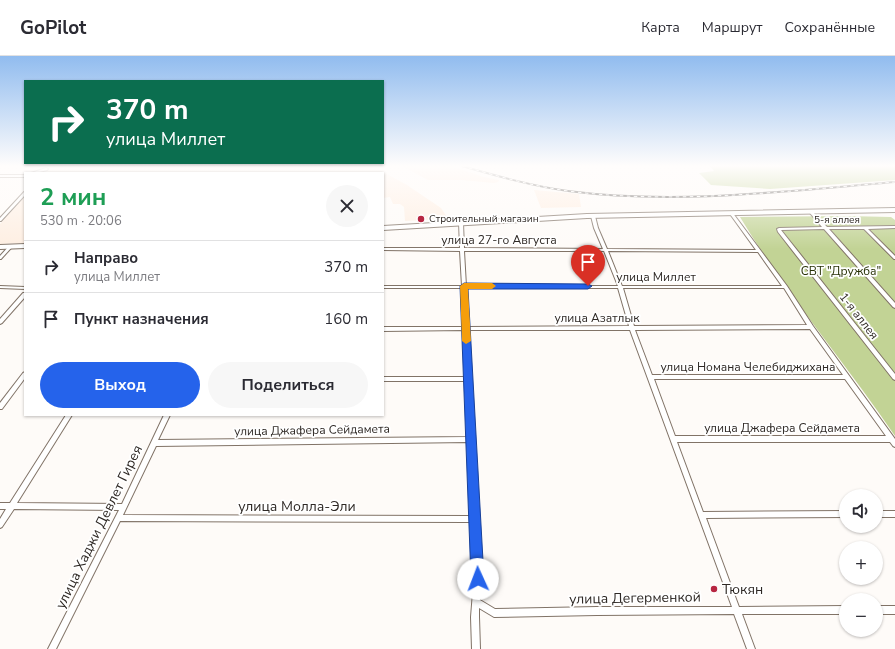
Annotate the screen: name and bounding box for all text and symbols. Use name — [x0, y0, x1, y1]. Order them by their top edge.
text: GoPilot — [20, 15, 86, 41]
text: Карта — [641, 18, 680, 37]
text: Маршрут — [702, 18, 763, 37]
text: Сохранённые — [785, 18, 875, 37]
text: 370 m — [106, 91, 189, 129]
icon: right — [40, 96, 92, 148]
text: улица Миллет — [106, 127, 225, 151]
text: 2 мин — [40, 181, 106, 213]
button: close — [326, 185, 368, 227]
text: 530 m · 20:06 — [40, 212, 122, 230]
place label: Строительный магазин — [429, 212, 539, 226]
street label: 5-я аллея — [814, 213, 860, 227]
marker: Строительный магазин — [416, 214, 426, 224]
street label: улица 27-го Августа — [441, 232, 557, 248]
pin — [571, 245, 605, 286]
text: Направо — [74, 248, 138, 268]
icon: arrive — [577, 251, 599, 273]
icon: right — [40, 256, 62, 278]
text: 370 m — [324, 257, 368, 277]
park label: СВТ "Дружба" — [801, 263, 881, 279]
text: улица Миллет — [74, 268, 160, 286]
street label: улица Миллет — [616, 269, 696, 285]
street label: 1-я аллея — [836, 289, 882, 343]
icon: arrive — [40, 308, 62, 330]
text: Пункт назначения — [74, 309, 209, 329]
text: 160 m — [324, 309, 368, 329]
street label: улица Азатлык — [555, 310, 640, 326]
street label: улица Номана Челебиджихана — [660, 359, 836, 375]
button: Выход — [40, 362, 200, 408]
button: Поделиться — [208, 362, 368, 408]
street label: улица Джафера Сейдамета — [704, 420, 860, 436]
street label: улица Джафера Сейдамета — [234, 421, 390, 439]
street label: улица Хаджи Девлет Гирея — [51, 442, 147, 612]
map controls — [839, 489, 883, 637]
button: sound — [839, 489, 883, 533]
street label: улица Молла-Эли — [238, 497, 356, 516]
button: + — [839, 541, 883, 585]
position arrow — [457, 558, 499, 600]
place label: Тюкян — [722, 580, 763, 599]
marker: Тюкян — [709, 584, 719, 594]
street label: улица Дегерменкой — [569, 587, 701, 609]
button: − — [839, 593, 883, 637]

